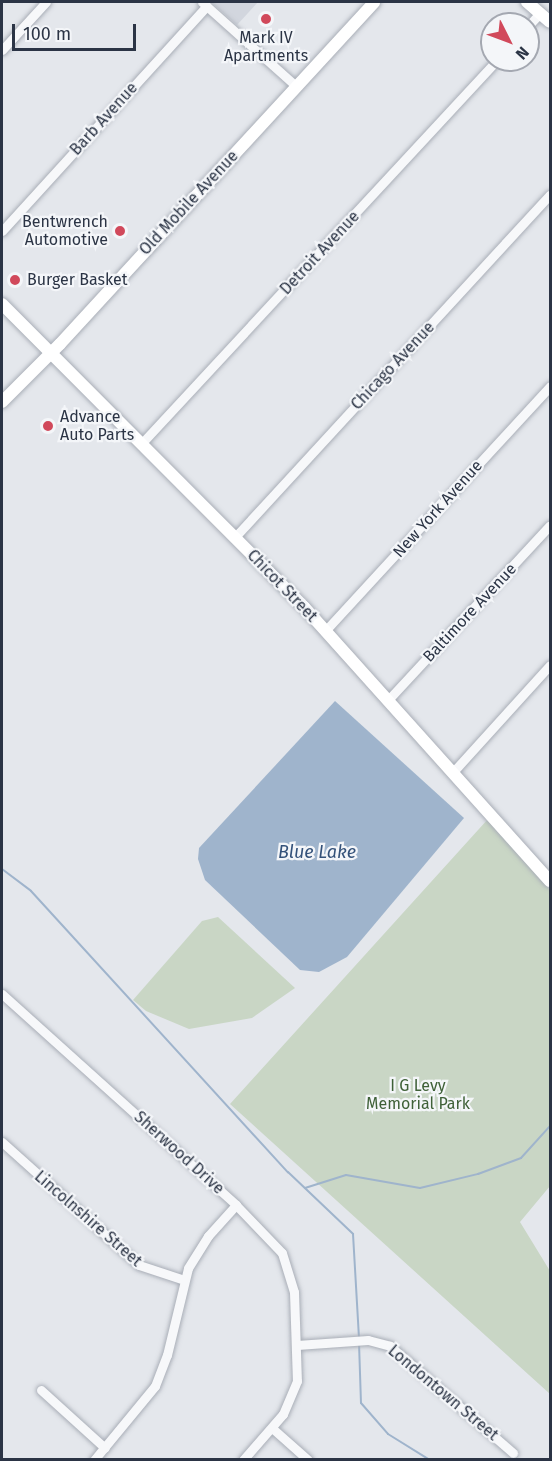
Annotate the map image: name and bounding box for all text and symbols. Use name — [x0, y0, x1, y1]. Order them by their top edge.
scale bar — [15, 12, 140, 50]
marker: Mark IV Apartments — [259, 12, 273, 26]
north arrow — [480, 12, 540, 72]
text: 100 m — [23, 23, 71, 45]
place label: Mark IV Apartments — [224, 28, 308, 66]
text: N — [512, 43, 533, 63]
street label: Barb Avenue — [66, 79, 142, 159]
street label: Old Mobile Avenue — [136, 147, 242, 259]
street label: Detroit Avenue — [276, 207, 364, 299]
place label: Bentwrench Automotive — [22, 212, 108, 250]
marker: Bentwrench Automotive — [113, 224, 127, 238]
place label: Burger Basket — [27, 270, 127, 290]
marker: Burger Basket — [8, 273, 22, 287]
street label: Chicago Avenue — [347, 318, 439, 414]
place label: Advance Auto Parts — [60, 407, 134, 445]
marker: Advance Auto Parts — [41, 419, 55, 433]
street label: New York Avenue — [389, 456, 487, 562]
street label: Chicot Street — [243, 546, 321, 626]
street label: Baltimore Avenue — [419, 560, 521, 666]
water label: Blue Lake — [278, 841, 356, 863]
park label: I G Levy Memorial Park — [366, 1076, 470, 1114]
street label: Sherwood Drive — [130, 1108, 228, 1198]
street label: Lincolnshire Street — [30, 1167, 146, 1271]
street label: Londontown Street — [384, 1341, 502, 1445]

